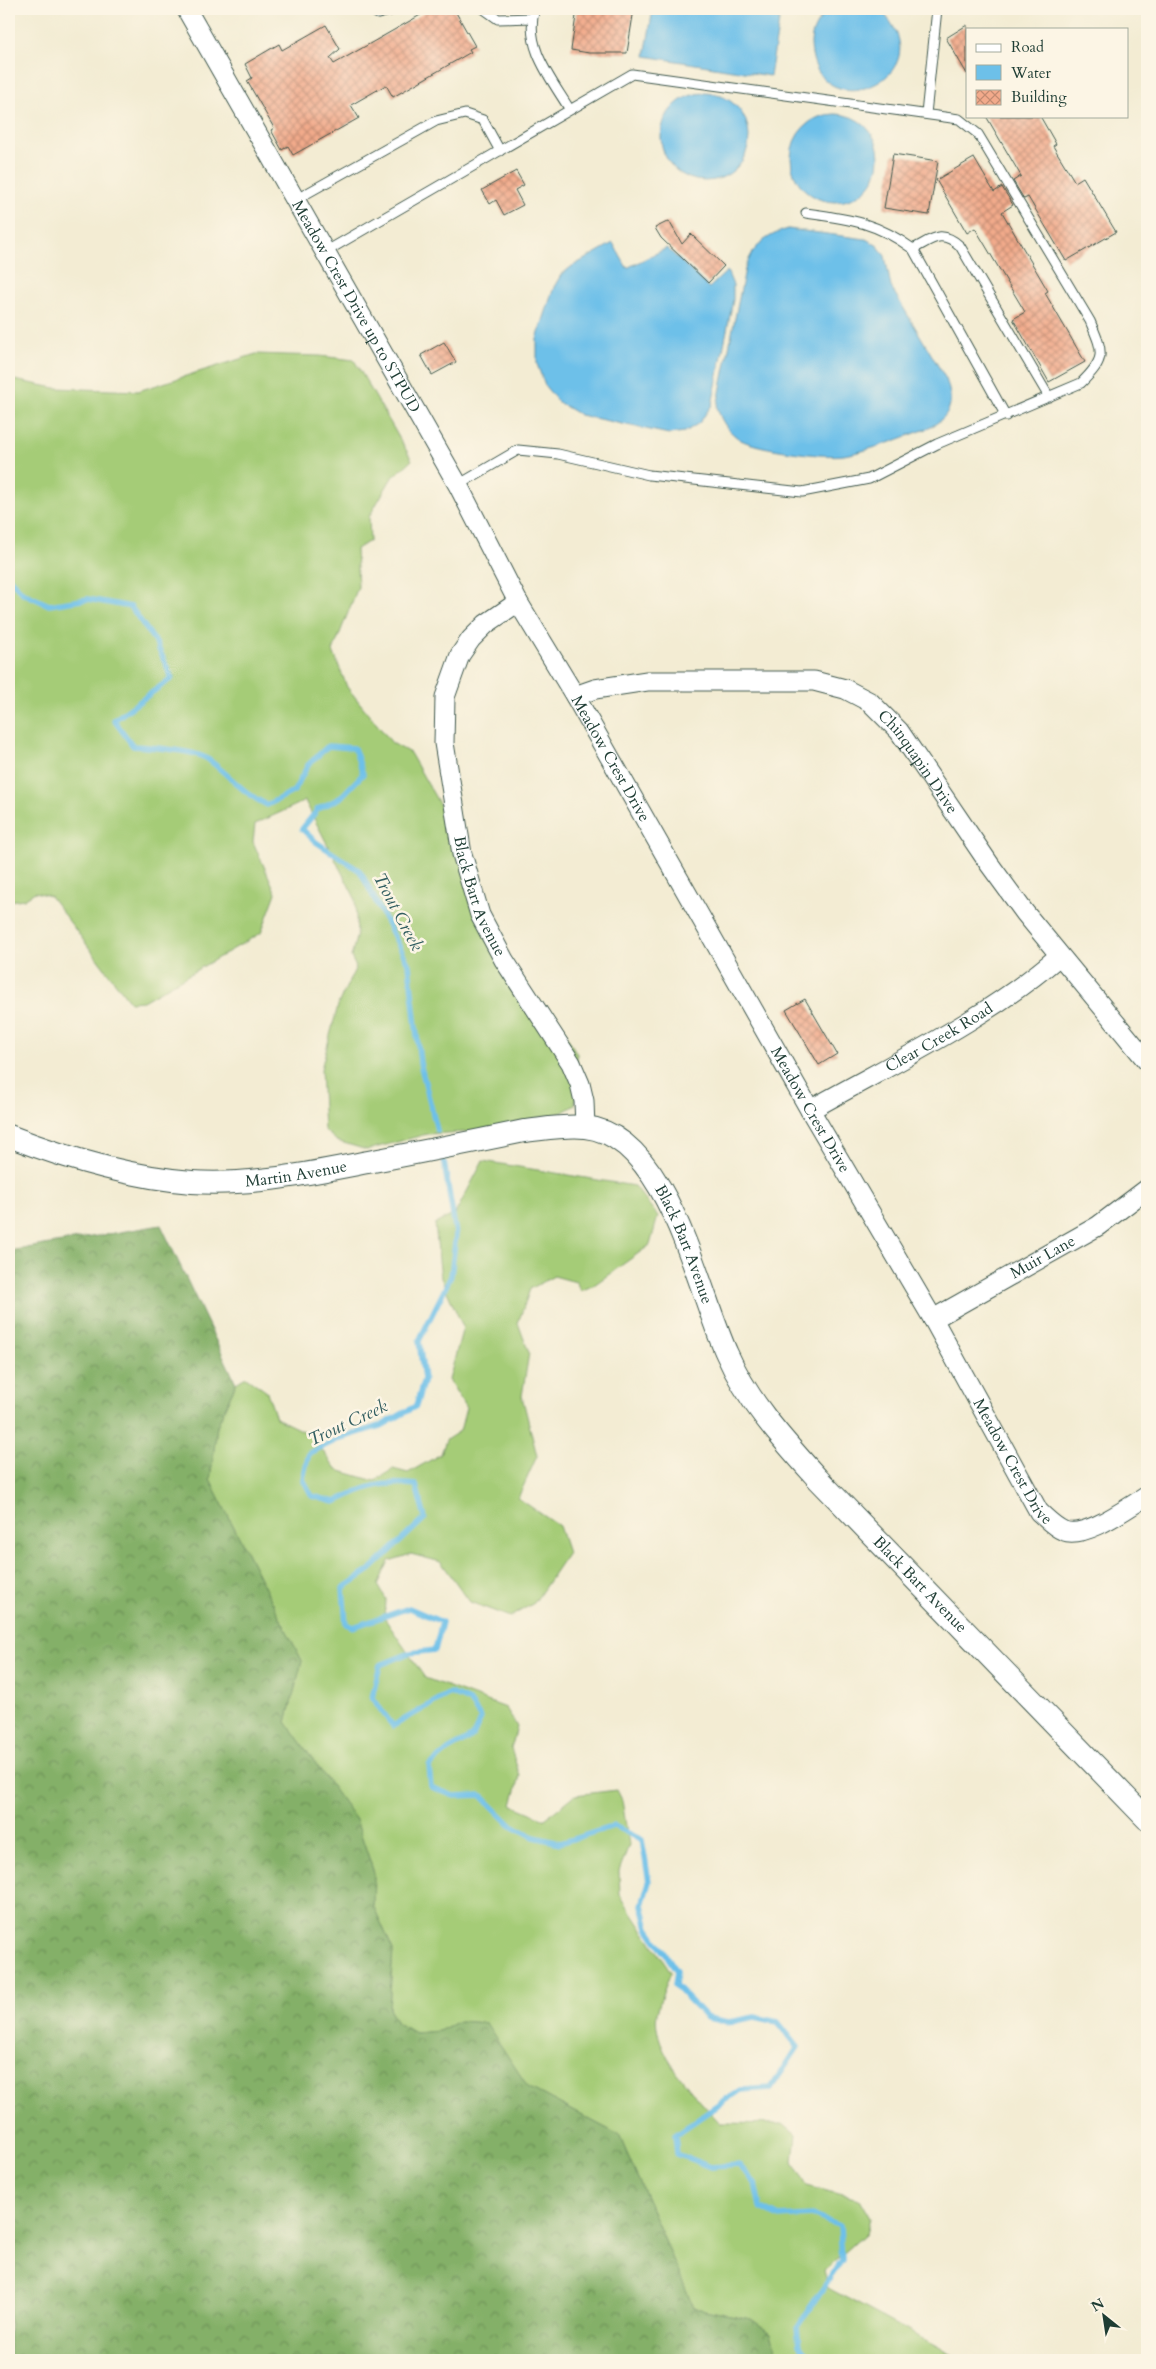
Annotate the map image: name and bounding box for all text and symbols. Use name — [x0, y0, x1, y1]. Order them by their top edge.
legend — [966, 28, 1128, 118]
text: Road — [1011, 37, 1044, 57]
text: Water — [1010, 63, 1052, 83]
text: Building — [1011, 87, 1067, 107]
street label: Meadow Crest Drive up to STPUD — [287, 196, 425, 417]
street label: Meadow Crest Drive — [566, 691, 655, 826]
street label: Chinquapin Drive — [873, 705, 963, 818]
street label: Black Bart Avenue — [448, 834, 511, 960]
water label: Trout Creek — [367, 869, 429, 956]
street label: Clear Creek Road — [881, 997, 998, 1078]
street label: Meadow Crest Drive — [765, 1043, 856, 1177]
street label: Martin Avenue — [244, 1155, 349, 1193]
street label: Black Bart Avenue — [649, 1181, 718, 1307]
street label: Muir Lane — [1006, 1230, 1079, 1284]
water label: Trout Creek — [304, 1394, 392, 1452]
street label: Meadow Crest Drive — [968, 1395, 1057, 1530]
street label: Black Bart Avenue — [868, 1531, 972, 1638]
north arrow — [1078, 2292, 1128, 2342]
text: N — [1088, 2294, 1108, 2316]

